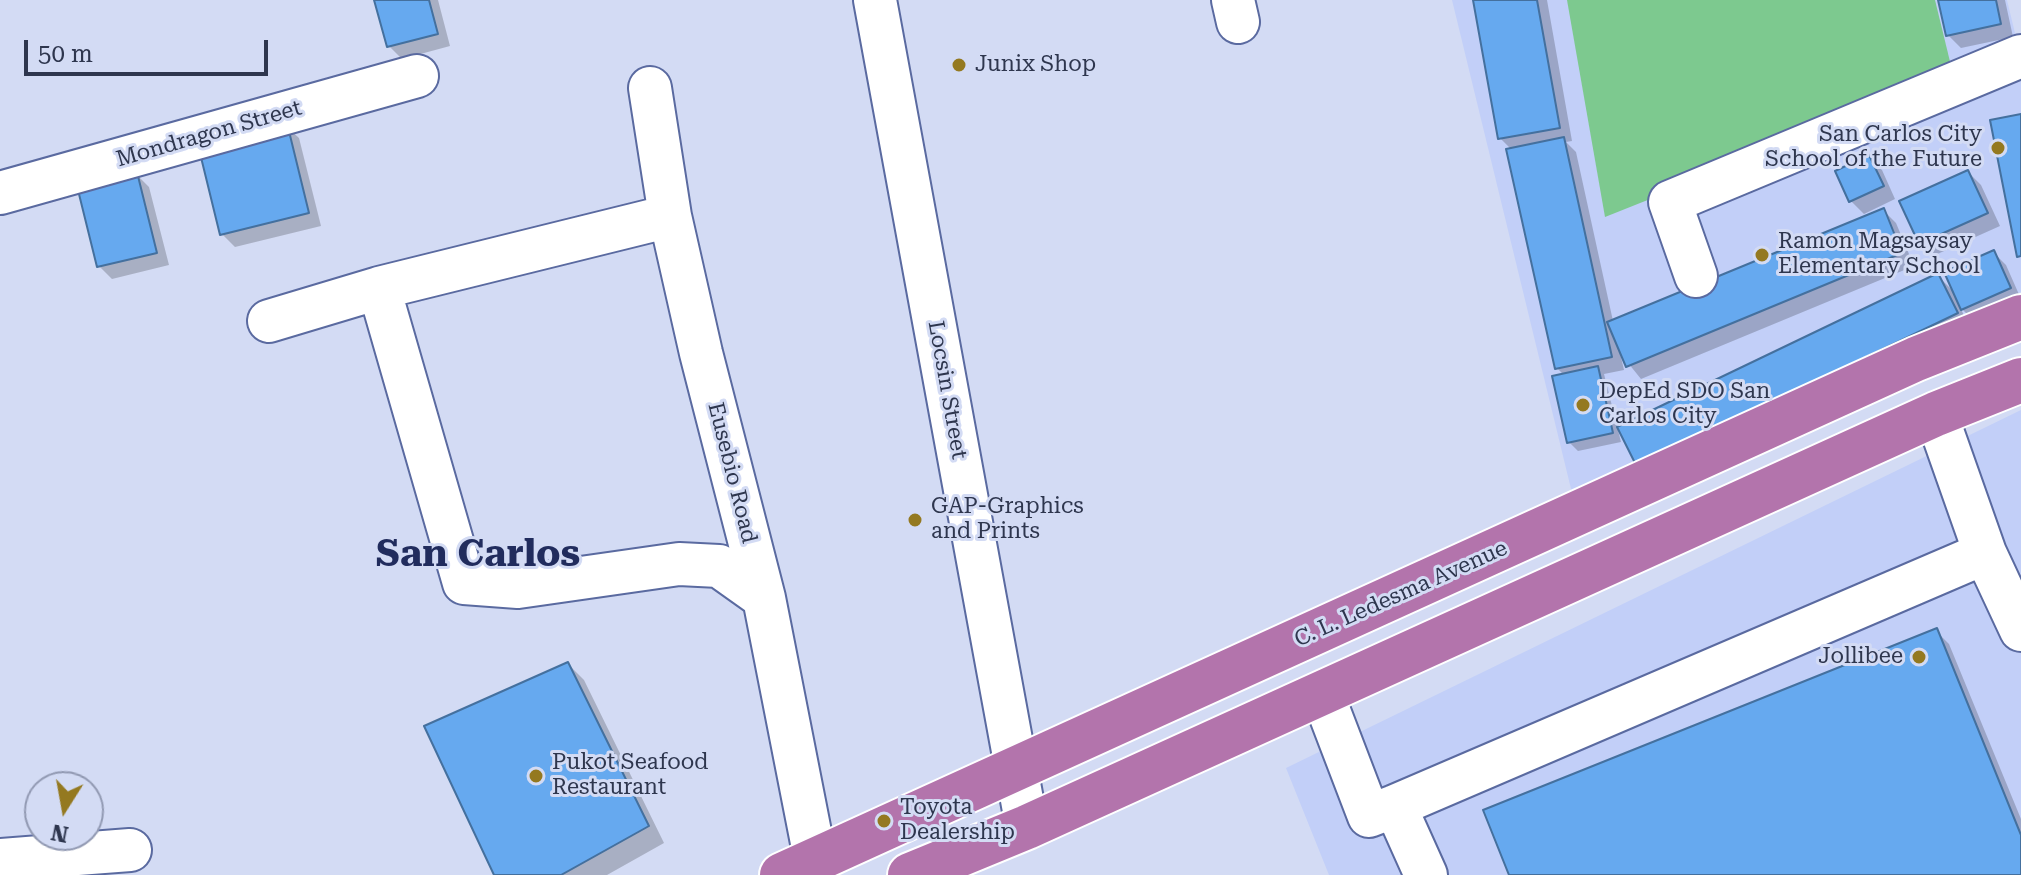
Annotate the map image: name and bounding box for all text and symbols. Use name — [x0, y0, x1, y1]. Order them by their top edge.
scale bar — [28, 24, 272, 74]
text: 50 m — [38, 40, 93, 68]
place label: Junix Shop — [975, 52, 1096, 78]
marker: Junix Shop — [950, 56, 968, 74]
street label: Mondragon Street — [113, 95, 305, 173]
place label: San Carlos City School of the Future — [1765, 122, 1982, 174]
marker: San Carlos City School of the Future — [1989, 139, 2007, 157]
place label: Ramon Magsaysay Elementary School — [1778, 229, 1980, 280]
marker: Ramon Magsaysay Elementary School — [1753, 246, 1771, 264]
street label: Locsin Street — [922, 319, 972, 461]
place label: DepEd SDO San Carlos City — [1599, 379, 1770, 430]
marker: DepEd SDO San Carlos City — [1574, 396, 1592, 414]
street label: Eusebio Road — [702, 400, 762, 546]
place label: GAP-Graphics and Prints — [931, 494, 1084, 546]
marker: GAP-Graphics and Prints — [906, 511, 924, 529]
district label: San Carlos — [376, 532, 580, 578]
street label: C. L. Ledesma Avenue — [1291, 535, 1511, 653]
place label: Jollibee — [1818, 644, 1903, 670]
marker: Jollibee — [1910, 648, 1928, 666]
place label: Pukot Seafood Restaurant — [552, 750, 708, 802]
marker: Pukot Seafood Restaurant — [527, 767, 545, 785]
north arrow — [24, 771, 104, 851]
place label: Toyota Dealership — [900, 795, 1015, 846]
marker: Toyota Dealership — [875, 812, 893, 830]
text: N — [49, 819, 70, 847]

